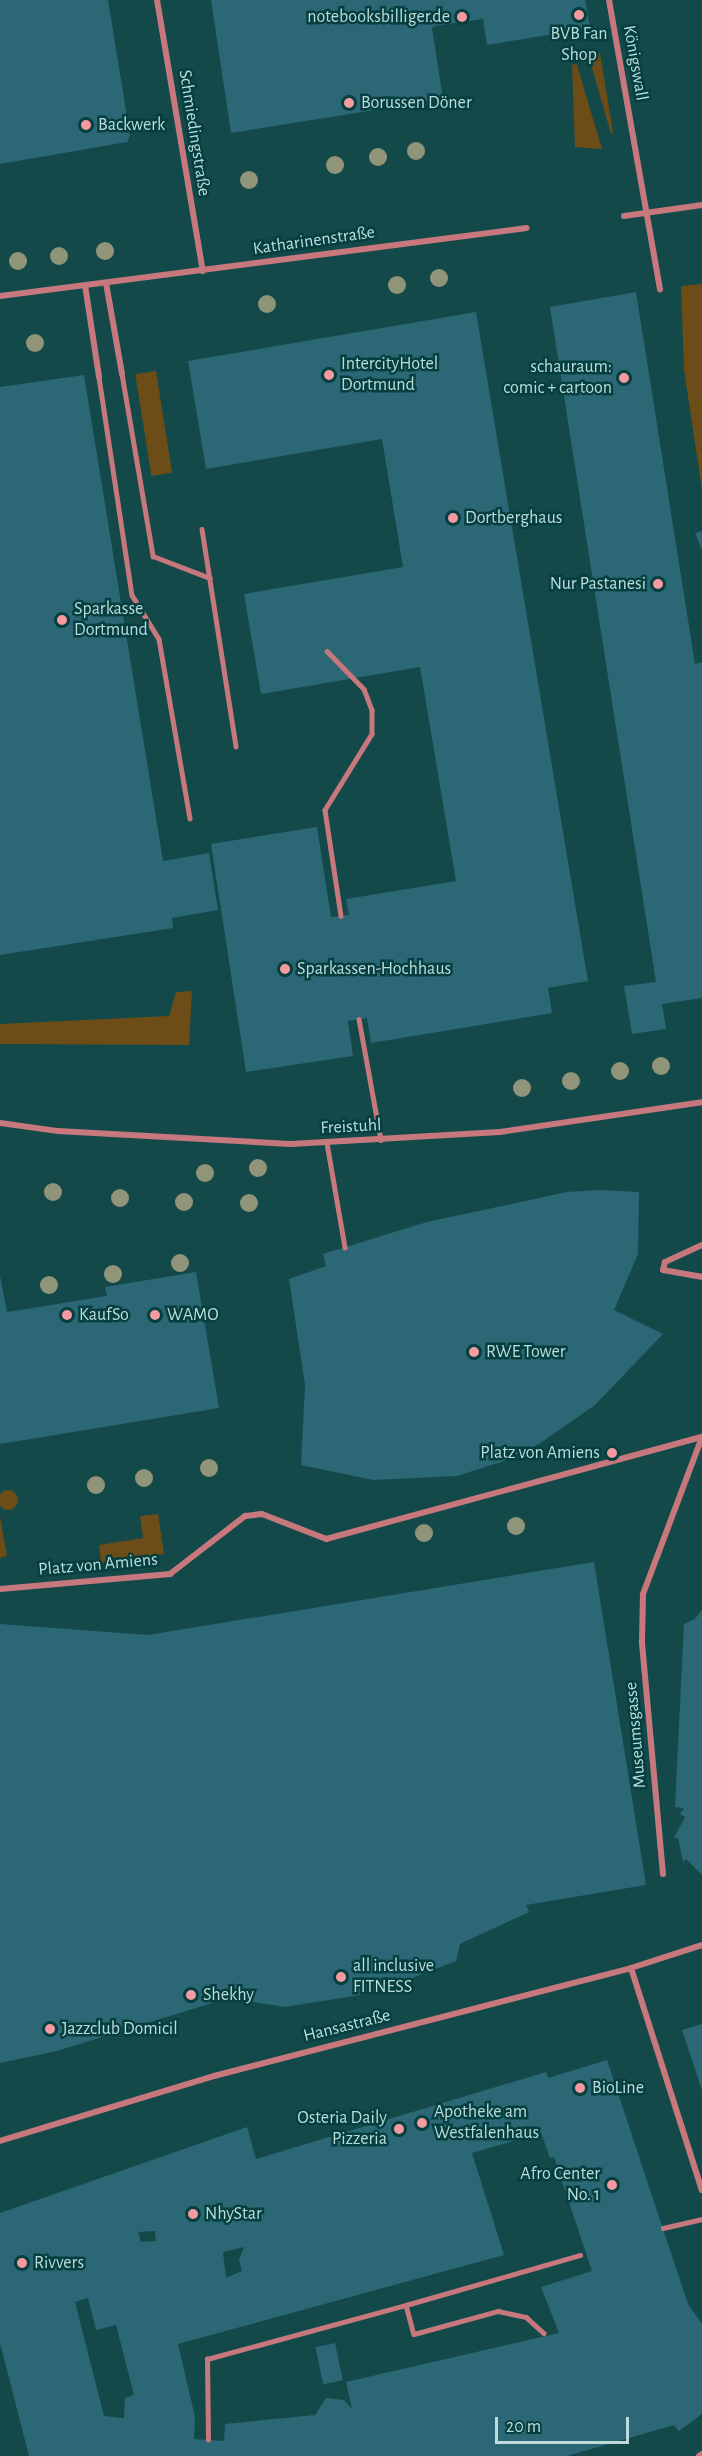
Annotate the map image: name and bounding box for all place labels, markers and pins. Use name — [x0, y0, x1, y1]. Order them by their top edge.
place label: notebooksbilliger.de — [307, 6, 450, 28]
marker: BVB Fan Shop — [572, 8, 586, 22]
marker: notebooksbilliger.de — [455, 10, 469, 24]
place label: BVB Fan Shop — [550, 24, 608, 66]
place label: Borussen Döner — [361, 92, 472, 114]
marker: Borussen Döner — [342, 96, 356, 110]
place label: Backwerk — [98, 114, 165, 136]
marker: Backwerk — [79, 118, 93, 132]
place label: IntercityHotel Dortmund — [341, 354, 438, 397]
place label: schauraum: comic + cartoon — [503, 357, 612, 400]
marker: IntercityHotel Dortmund — [322, 368, 336, 382]
marker: schauraum: comic + cartoon — [617, 371, 631, 385]
place label: Dortberghaus — [465, 507, 562, 529]
marker: Dortberghaus — [446, 511, 460, 525]
place label: Nur Pastanesi — [550, 573, 646, 595]
marker: Nur Pastanesi — [651, 577, 665, 591]
place label: Sparkasse Dortmund — [74, 599, 148, 642]
marker: Sparkasse Dortmund — [55, 613, 69, 627]
place label: Sparkassen-Hochhaus — [297, 958, 451, 980]
marker: Sparkassen-Hochhaus — [278, 962, 292, 976]
place label: KaufSo — [79, 1304, 129, 1326]
place label: WAMO — [167, 1304, 219, 1326]
marker: KaufSo — [60, 1308, 74, 1322]
marker: WAMO — [148, 1308, 162, 1322]
place label: RWE Tower — [486, 1341, 566, 1363]
marker: RWE Tower — [467, 1345, 481, 1359]
place label: Platz von Amiens — [480, 1442, 600, 1464]
marker: Platz von Amiens — [605, 1446, 619, 1460]
place label: all inclusive FITNESS — [353, 1956, 434, 1998]
marker: all inclusive FITNESS — [334, 1970, 348, 1984]
place label: Shekhy — [203, 1984, 254, 2006]
marker: Shekhy — [184, 1988, 198, 2002]
place label: Jazzclub Domicil — [62, 2018, 178, 2040]
marker: Jazzclub Domicil — [43, 2022, 57, 2036]
place label: BioLine — [592, 2077, 644, 2099]
marker: BioLine — [573, 2081, 587, 2095]
place label: Apotheke am Westfalenhaus — [434, 2102, 539, 2144]
place label: Osteria Daily Pizzeria — [297, 2108, 387, 2150]
marker: Apotheke am Westfalenhaus — [415, 2116, 429, 2130]
marker: Osteria Daily Pizzeria — [392, 2122, 406, 2136]
place label: Afro Center No. 1 — [520, 2164, 600, 2206]
marker: Afro Center No. 1 — [605, 2178, 619, 2192]
place label: NhyStar — [205, 2203, 262, 2225]
marker: NhyStar — [186, 2207, 200, 2221]
place label: Rivvers — [34, 2252, 84, 2274]
marker: Rivvers — [15, 2256, 29, 2270]

